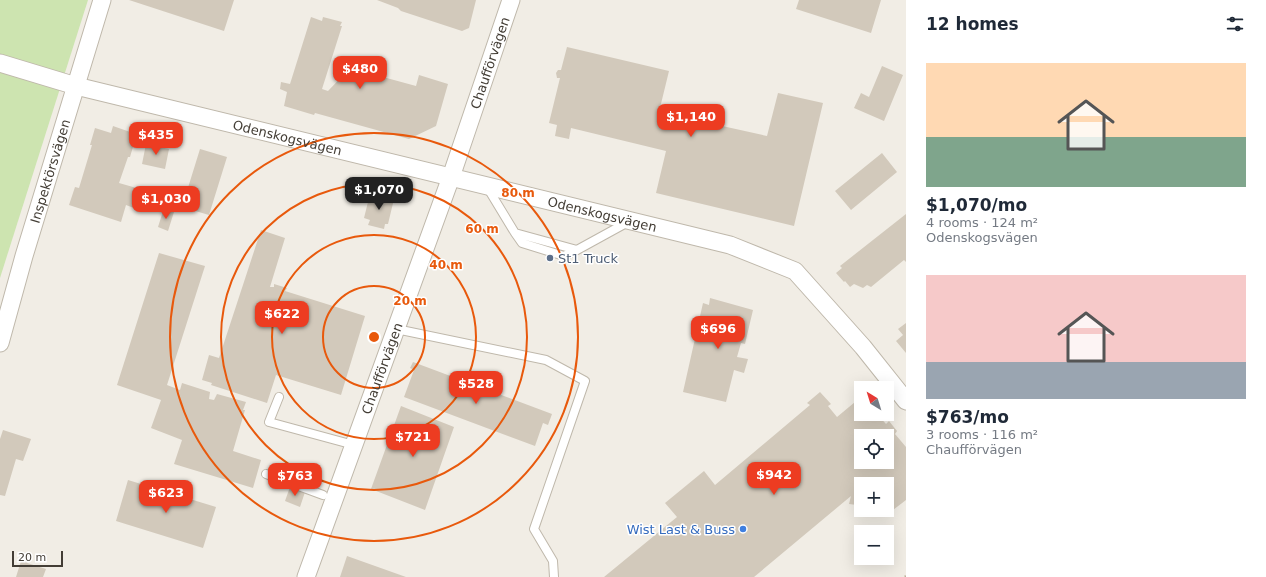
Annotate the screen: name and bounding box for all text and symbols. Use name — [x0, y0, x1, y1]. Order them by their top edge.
icon: filters — [1224, 13, 1246, 35]
text: 12 homes — [926, 14, 1019, 34]
street label: Chaufförvägen — [467, 15, 512, 111]
pin: $480 — [336, 56, 384, 90]
text: $480 — [342, 61, 378, 76]
icon: home — [1050, 89, 1122, 161]
pin: $1,140 — [658, 104, 724, 138]
text: $1,140 — [666, 109, 716, 124]
street label: Inspektörsvägen — [27, 117, 73, 225]
street label: Odenskogsvägen — [231, 117, 344, 158]
pin: $435 — [132, 122, 180, 156]
text: $435 — [138, 127, 174, 142]
pin: $1,070 — [346, 177, 412, 211]
text: $1,070 — [354, 182, 404, 197]
pin: $1,030 — [133, 186, 199, 220]
text: 80 m — [501, 186, 535, 200]
text: $1,030 — [141, 191, 191, 206]
street label: Odenskogsvägen — [546, 193, 658, 234]
text: $1,070/mo — [926, 195, 1027, 215]
text: 4 rooms · 124 m² — [926, 215, 1038, 230]
text: 60 m — [465, 222, 499, 236]
text: Odenskogsvägen — [926, 230, 1038, 245]
place label: St1 Truck — [558, 251, 619, 266]
marker: St1 Truck — [545, 253, 555, 263]
text: 40 m — [429, 258, 463, 272]
text: 20 m — [393, 294, 427, 308]
pin: $622 — [258, 301, 306, 335]
icon: home — [1050, 301, 1122, 373]
text: $622 — [264, 306, 300, 321]
pin: $696 — [694, 316, 742, 350]
street label: Chaufförvägen — [358, 321, 405, 416]
text: $696 — [700, 321, 736, 336]
centre of rings — [367, 330, 381, 344]
pin: $528 — [452, 371, 500, 405]
text: $528 — [458, 376, 494, 391]
north arrow — [854, 381, 894, 421]
map controls — [854, 381, 894, 565]
text: $763/mo — [926, 407, 1009, 427]
pin: $721 — [389, 424, 437, 458]
text: 3 rooms · 116 m² — [926, 427, 1038, 442]
text: $721 — [395, 429, 431, 444]
button: locate — [854, 429, 894, 469]
text: Chaufförvägen — [926, 442, 1022, 457]
pin: $942 — [750, 462, 798, 496]
pin: $763 — [271, 463, 319, 497]
text: $942 — [756, 467, 792, 482]
text: $763 — [277, 468, 313, 483]
button: + — [854, 477, 894, 517]
pin: $623 — [142, 480, 190, 514]
text: $623 — [148, 485, 184, 500]
place label: Wist Last & Buss — [627, 522, 735, 537]
marker: Wist Last & Buss — [738, 524, 748, 534]
button: − — [854, 525, 894, 565]
scale bar — [12, 549, 63, 568]
text: 20 m — [18, 551, 46, 564]

